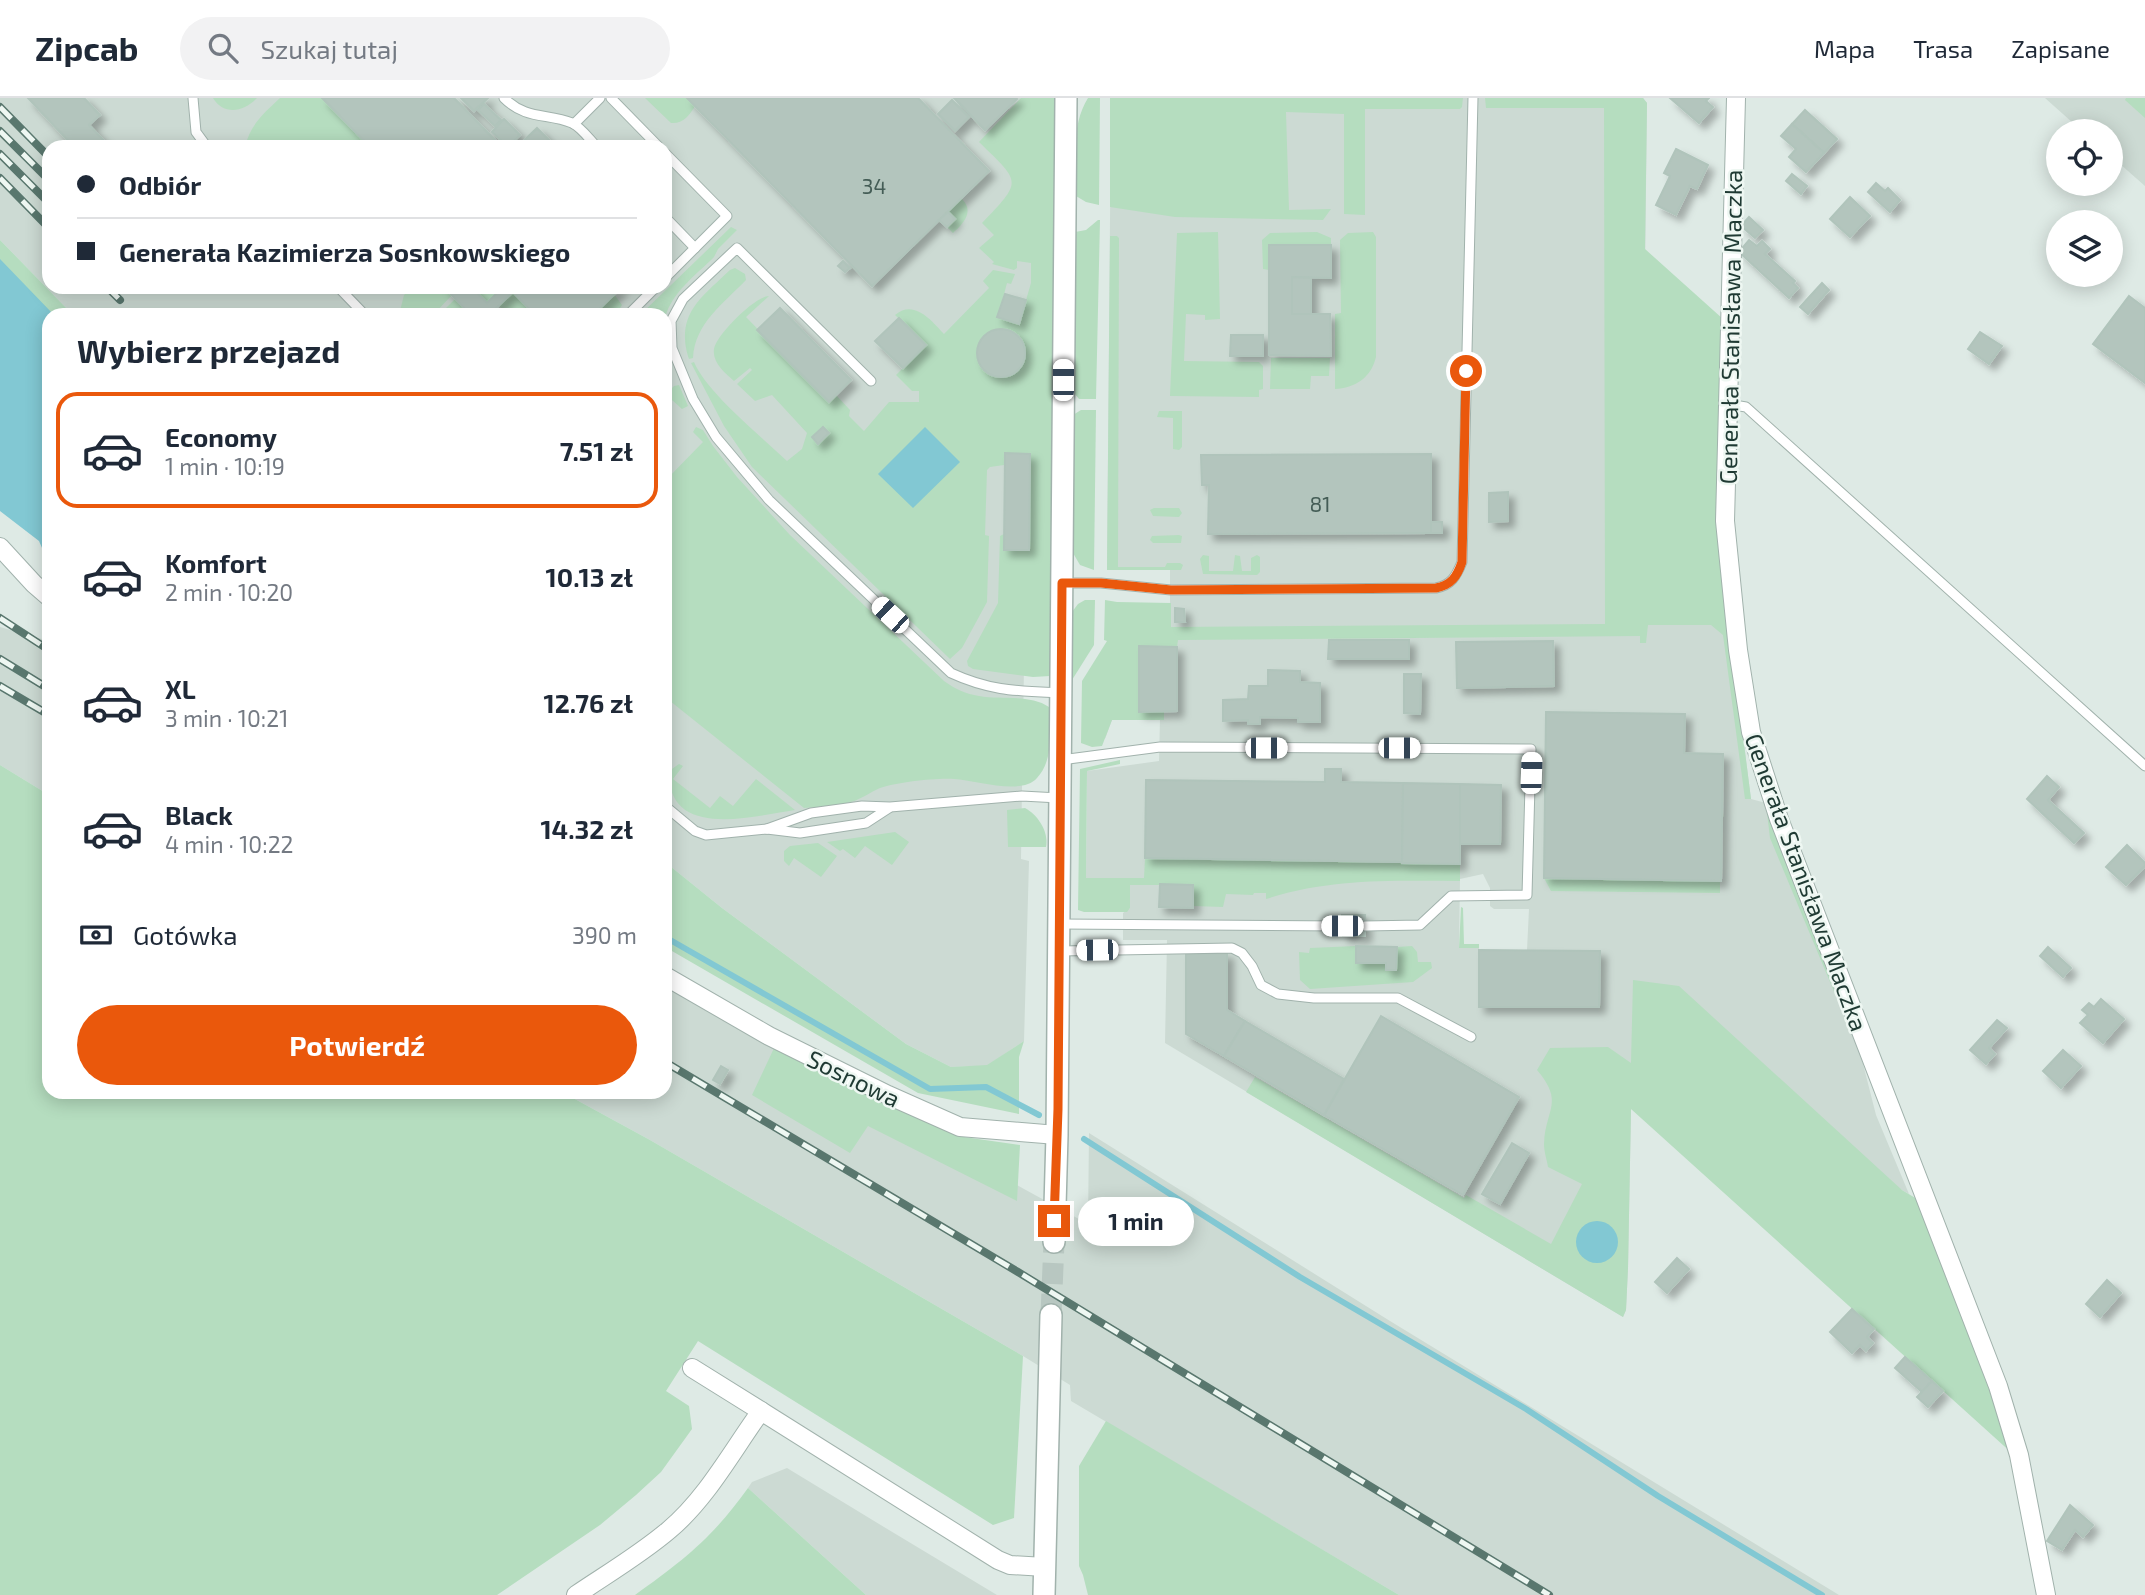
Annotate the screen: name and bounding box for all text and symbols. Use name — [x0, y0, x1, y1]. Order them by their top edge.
search box — [180, 17, 670, 80]
text: Zipcab — [35, 28, 138, 68]
icon: search — [204, 29, 242, 67]
text: Szukaj tutaj — [260, 33, 398, 64]
text: Mapa — [1814, 34, 1875, 63]
text: Trasa — [1913, 34, 1973, 63]
text: Zapisane — [2011, 34, 2110, 63]
map controls — [2046, 119, 2123, 287]
button: locate — [2046, 119, 2123, 196]
text: Odbiór — [119, 169, 201, 200]
street label: Generała Stanisława Maczka — [1713, 169, 1747, 485]
house number: 34 — [862, 173, 886, 198]
button: layers — [2046, 210, 2123, 287]
text: Generała Kazimierza Sosnkowskiego — [119, 236, 570, 267]
text: Wybierz przejazd — [77, 331, 340, 369]
route start — [1450, 355, 1482, 387]
car — [1053, 359, 1074, 401]
icon: car — [81, 419, 144, 482]
text: Economy — [165, 421, 277, 452]
text: 7.51 zł — [560, 435, 633, 466]
text: 1 min · 10:19 — [165, 452, 285, 480]
house number: 81 — [1309, 491, 1331, 516]
icon: car — [81, 545, 144, 608]
text: Komfort — [165, 547, 267, 578]
text: 10.13 zł — [546, 561, 633, 592]
text: 2 min · 10:20 — [165, 578, 293, 606]
car — [868, 593, 913, 637]
icon: car — [81, 671, 144, 734]
text: XL — [165, 673, 196, 704]
text: 12.76 zł — [543, 687, 633, 718]
text: 3 min · 10:21 — [165, 704, 288, 732]
street label: Generała Stanisława Maczka — [1740, 729, 1874, 1035]
car — [1246, 738, 1288, 759]
car — [1379, 738, 1421, 759]
car — [1520, 752, 1543, 794]
icon: car — [81, 797, 144, 860]
text: Black — [165, 799, 233, 830]
text: 14.32 zł — [540, 813, 633, 844]
text: 4 min · 10:22 — [165, 830, 293, 858]
icon: cash — [77, 916, 115, 954]
car — [1322, 916, 1364, 937]
text: Gotówka — [133, 919, 238, 950]
text: 390 m — [572, 921, 637, 949]
car — [1076, 939, 1119, 961]
button: Potwierdź — [77, 1005, 637, 1085]
street label: Sosnowa — [803, 1043, 905, 1113]
callout: 1 min — [1078, 1196, 1194, 1246]
route end — [1038, 1205, 1070, 1237]
text: 1 min — [1108, 1207, 1164, 1235]

